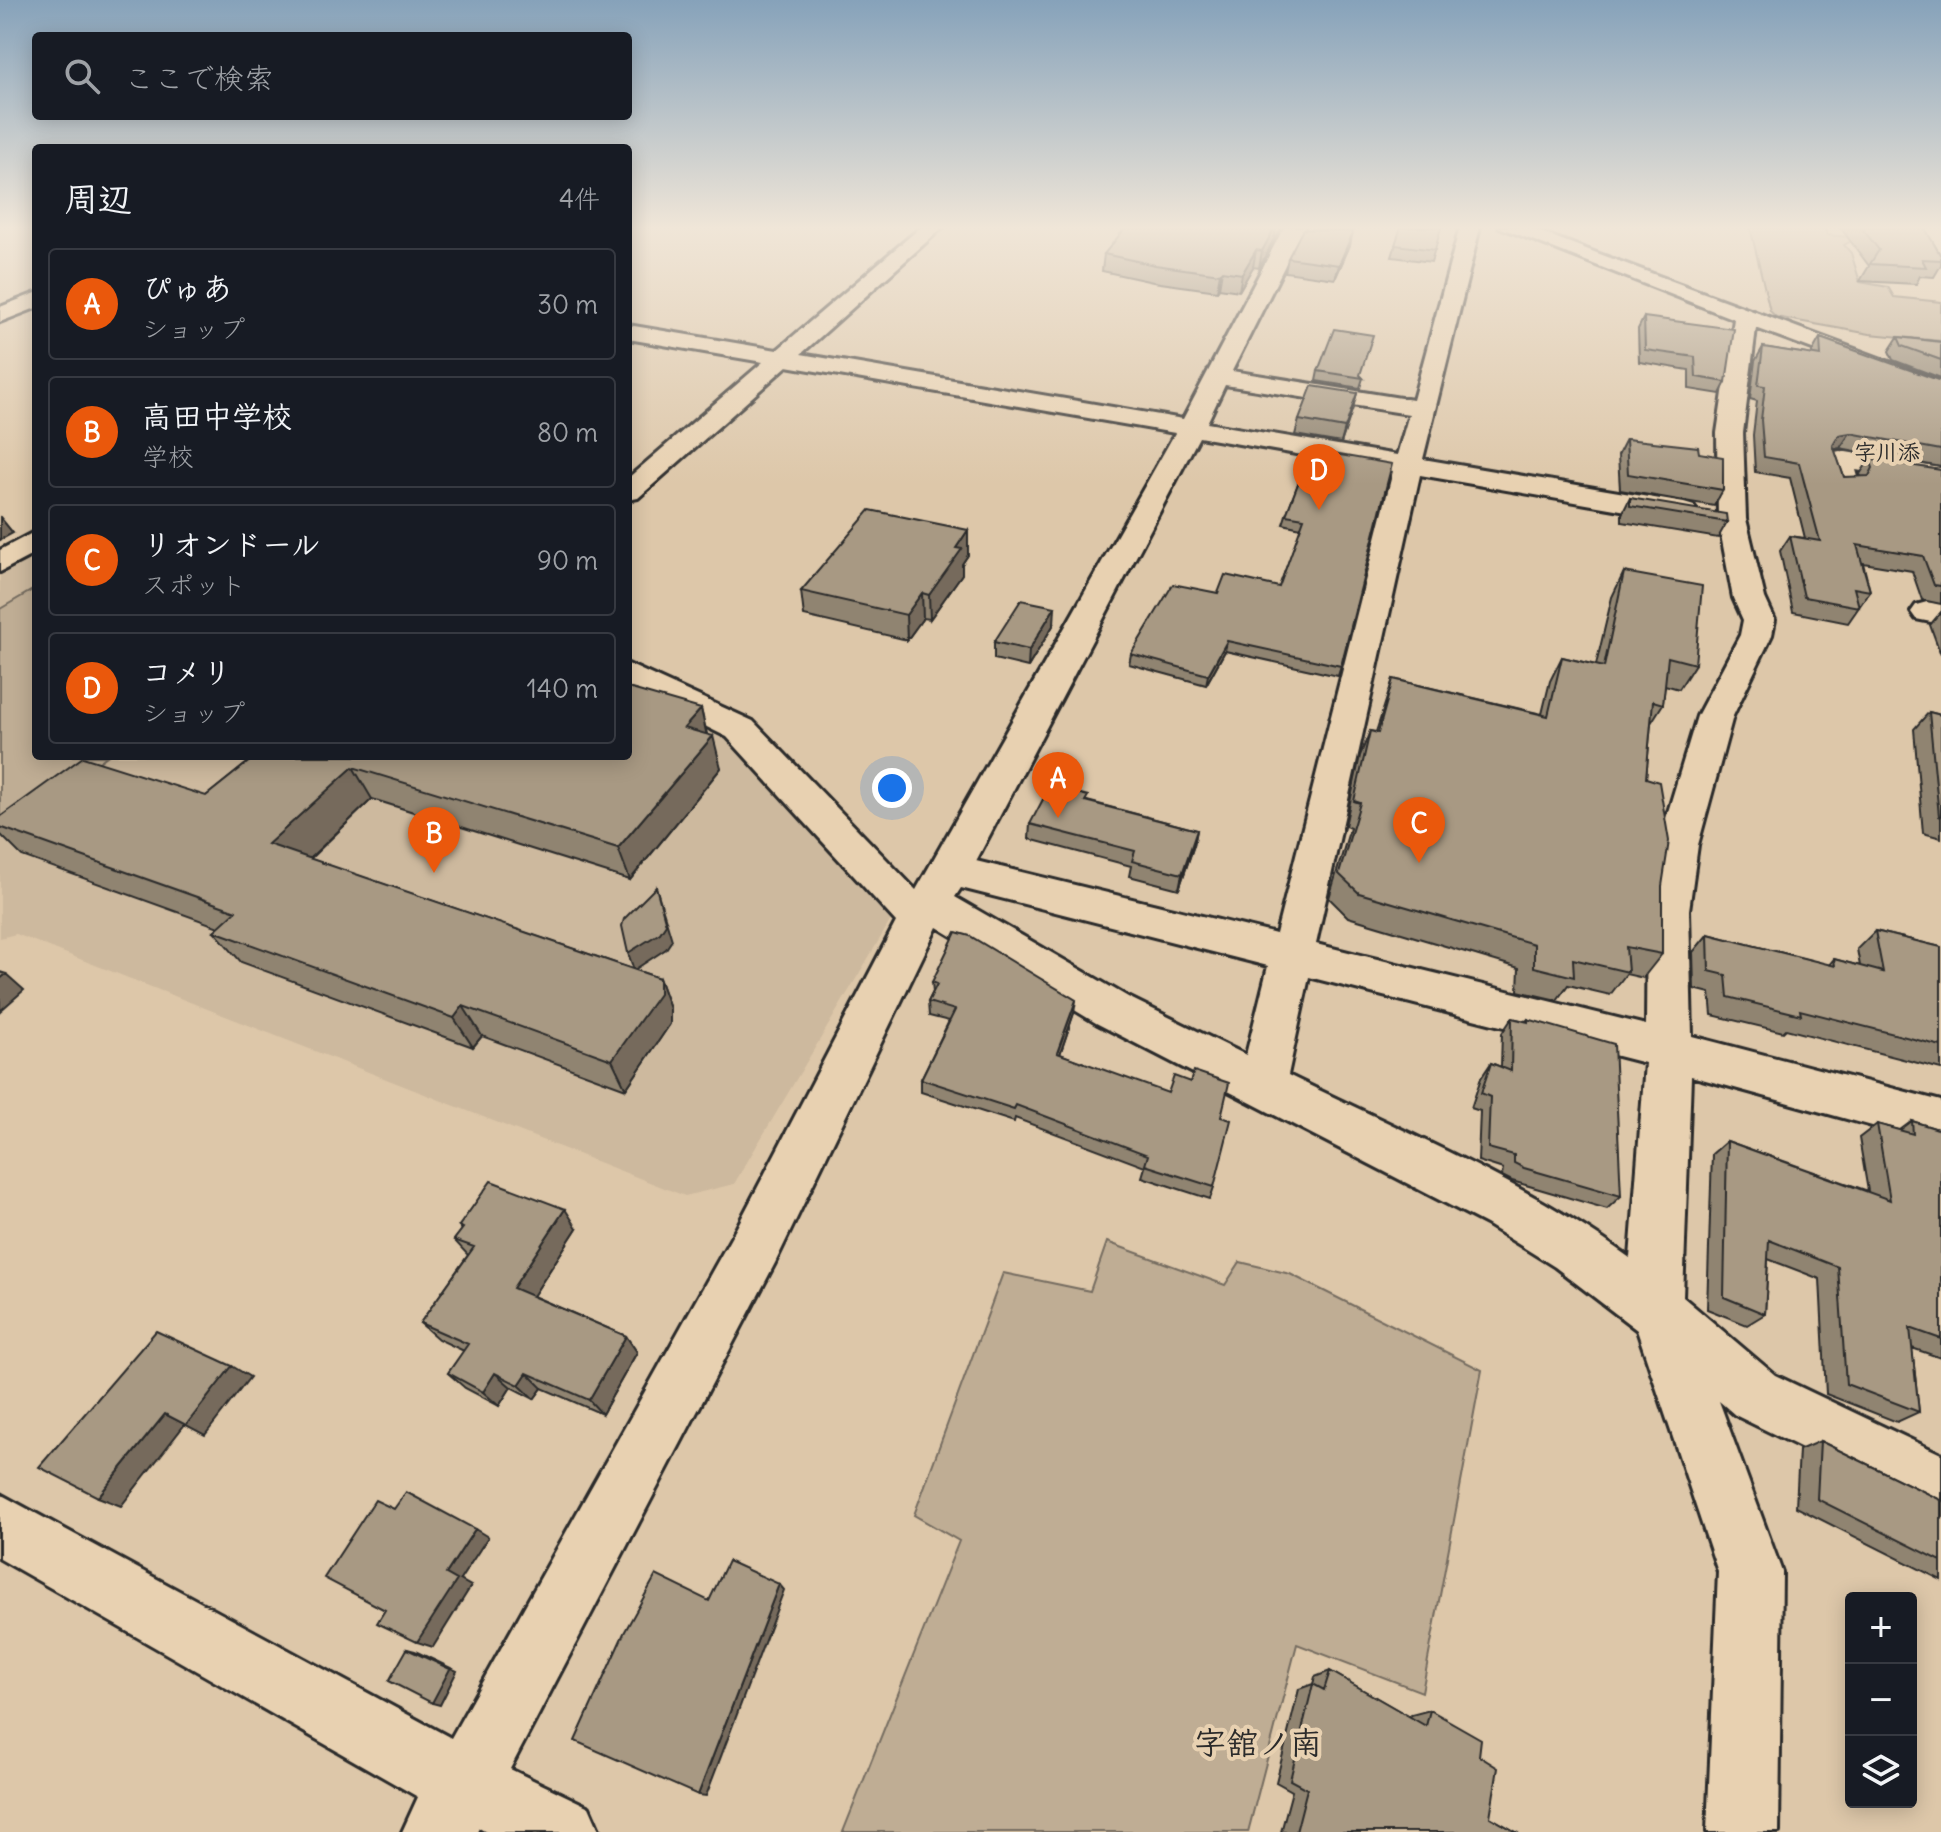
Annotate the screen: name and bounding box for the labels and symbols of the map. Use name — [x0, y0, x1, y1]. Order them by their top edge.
district label: 字川添 — [1854, 438, 1920, 466]
pin: D — [1293, 444, 1345, 510]
pin: A — [1032, 752, 1084, 818]
your location — [872, 768, 912, 808]
pin: C — [1393, 797, 1445, 863]
pin: B — [408, 807, 460, 873]
district label: 字舘ノ南 — [1194, 1722, 1322, 1763]

